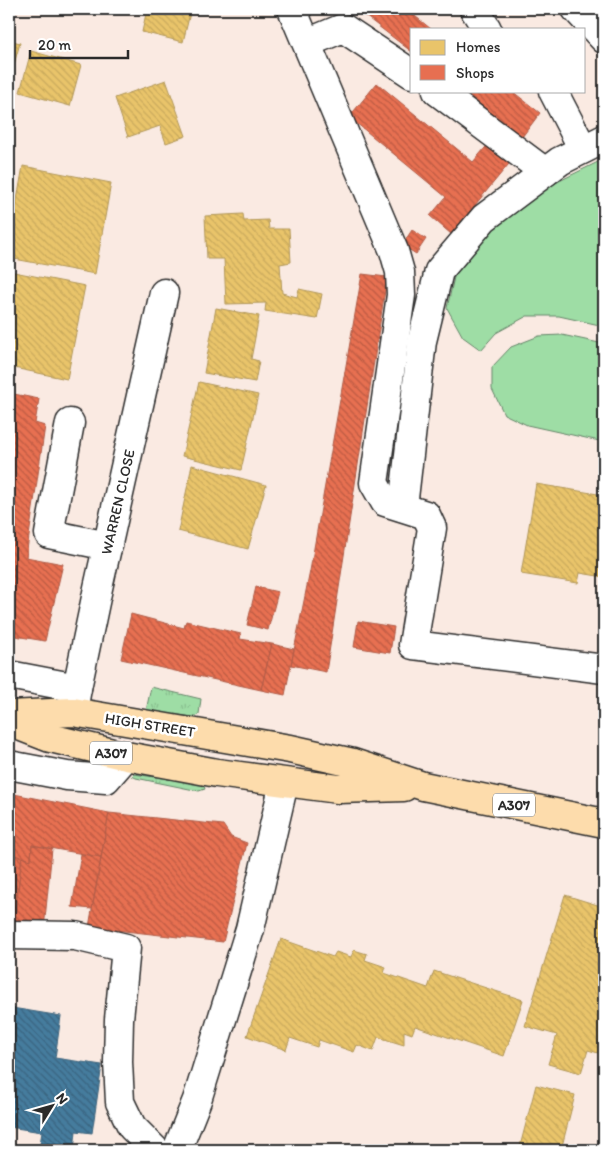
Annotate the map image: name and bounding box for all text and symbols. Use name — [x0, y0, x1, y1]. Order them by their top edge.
scale bar — [30, 28, 128, 60]
legend — [410, 28, 586, 92]
text: 20 m — [38, 36, 72, 54]
text: Homes — [456, 38, 501, 56]
text: Shops — [456, 64, 495, 82]
street label: WARREN CLOSE — [97, 448, 139, 556]
street label: HIGH STREET — [104, 709, 197, 741]
road number: A307 — [90, 741, 132, 764]
road number: A307 — [493, 794, 535, 816]
north arrow — [28, 1082, 78, 1132]
text: N — [52, 1090, 72, 1107]

